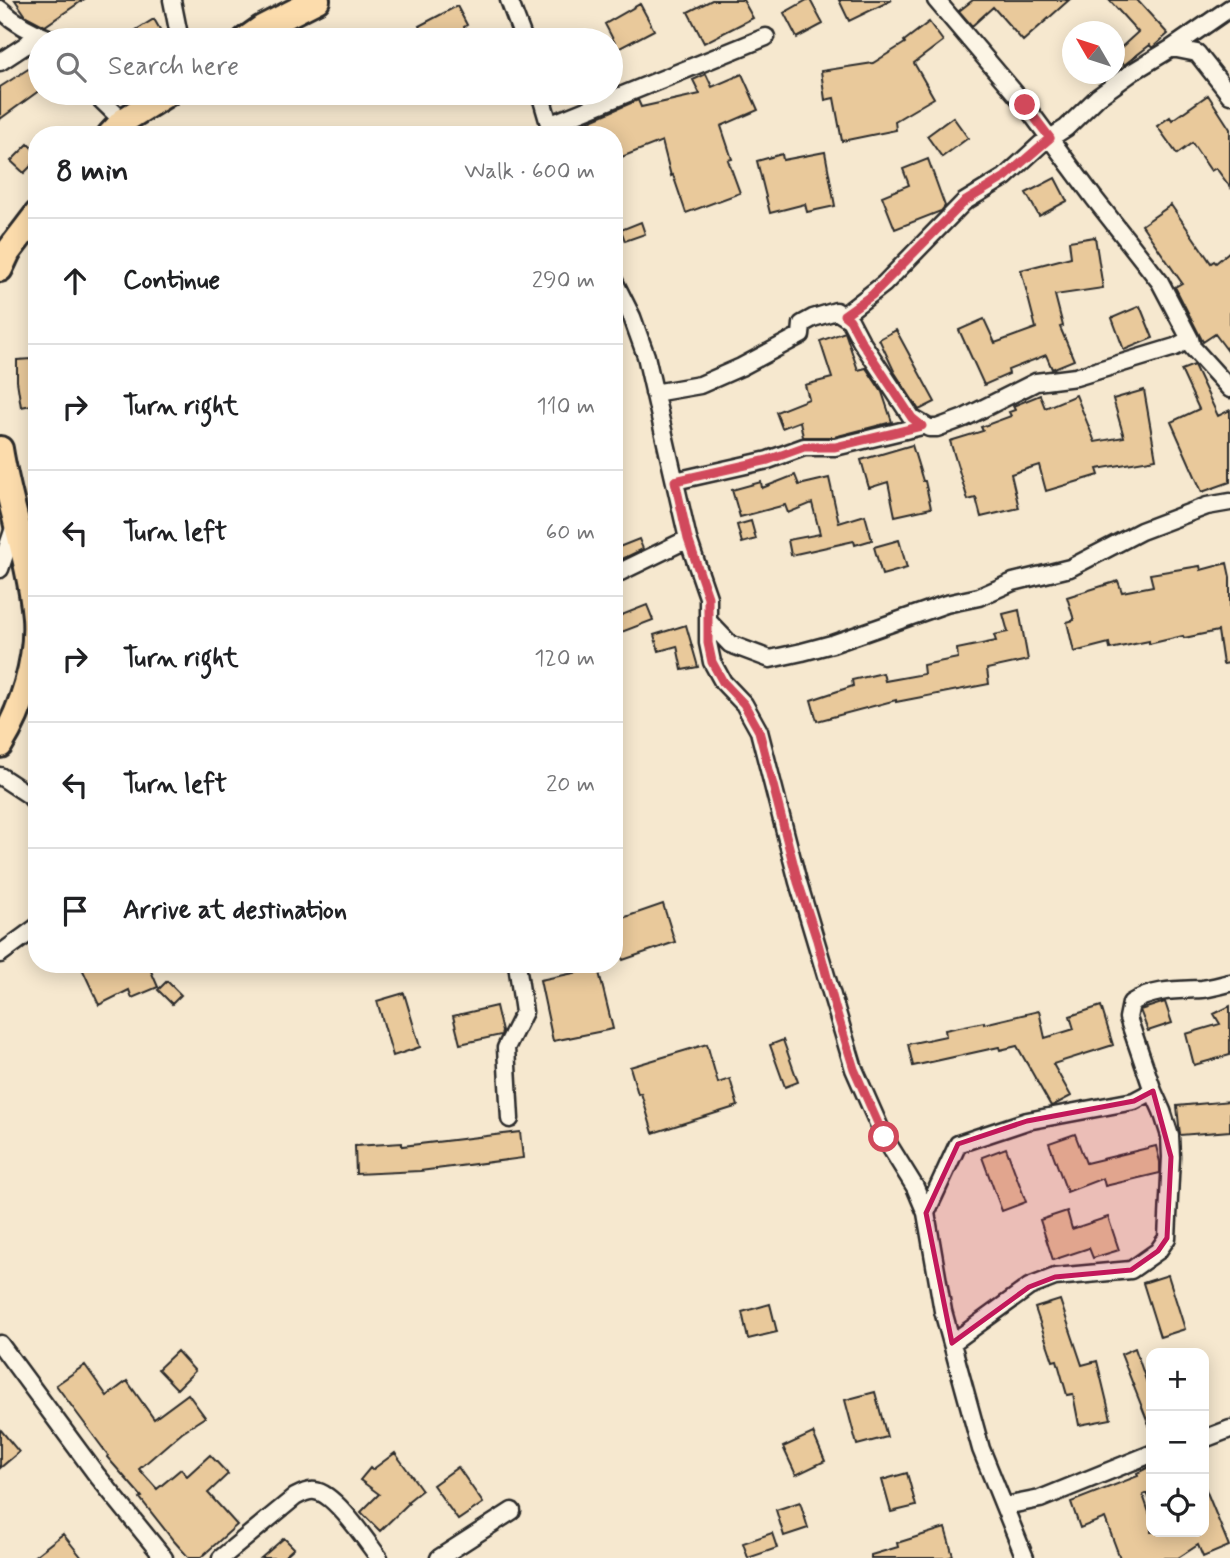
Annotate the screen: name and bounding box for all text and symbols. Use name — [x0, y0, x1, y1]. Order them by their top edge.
north arrow — [1062, 21, 1125, 84]
search box — [28, 28, 623, 105]
icon: search — [52, 48, 90, 86]
text: Search here — [108, 50, 239, 84]
route end — [1009, 89, 1040, 120]
text: 8 min — [56, 152, 129, 191]
text: Walk · 600 m — [464, 157, 595, 187]
icon: ahead — [56, 262, 94, 300]
text: Continue — [123, 264, 220, 298]
text: 290 m — [532, 266, 595, 296]
icon: right — [56, 388, 94, 426]
text: Turn right — [123, 390, 239, 424]
text: 110 m — [536, 392, 595, 422]
icon: left — [56, 514, 94, 552]
text: Turn left — [123, 516, 227, 550]
text: 60 m — [546, 518, 595, 548]
icon: right — [56, 640, 94, 678]
text: Turn right — [123, 642, 239, 676]
text: 120 m — [534, 644, 595, 674]
icon: left — [56, 766, 94, 804]
text: Turn left — [123, 768, 227, 802]
text: 20 m — [546, 770, 595, 800]
icon: arrive — [56, 892, 94, 930]
text: Arrive at destination — [123, 894, 347, 928]
route start — [868, 1121, 899, 1152]
map controls — [1146, 1348, 1209, 1537]
button: + — [1146, 1348, 1209, 1411]
button: − — [1146, 1411, 1209, 1474]
button: locate — [1146, 1474, 1209, 1537]

